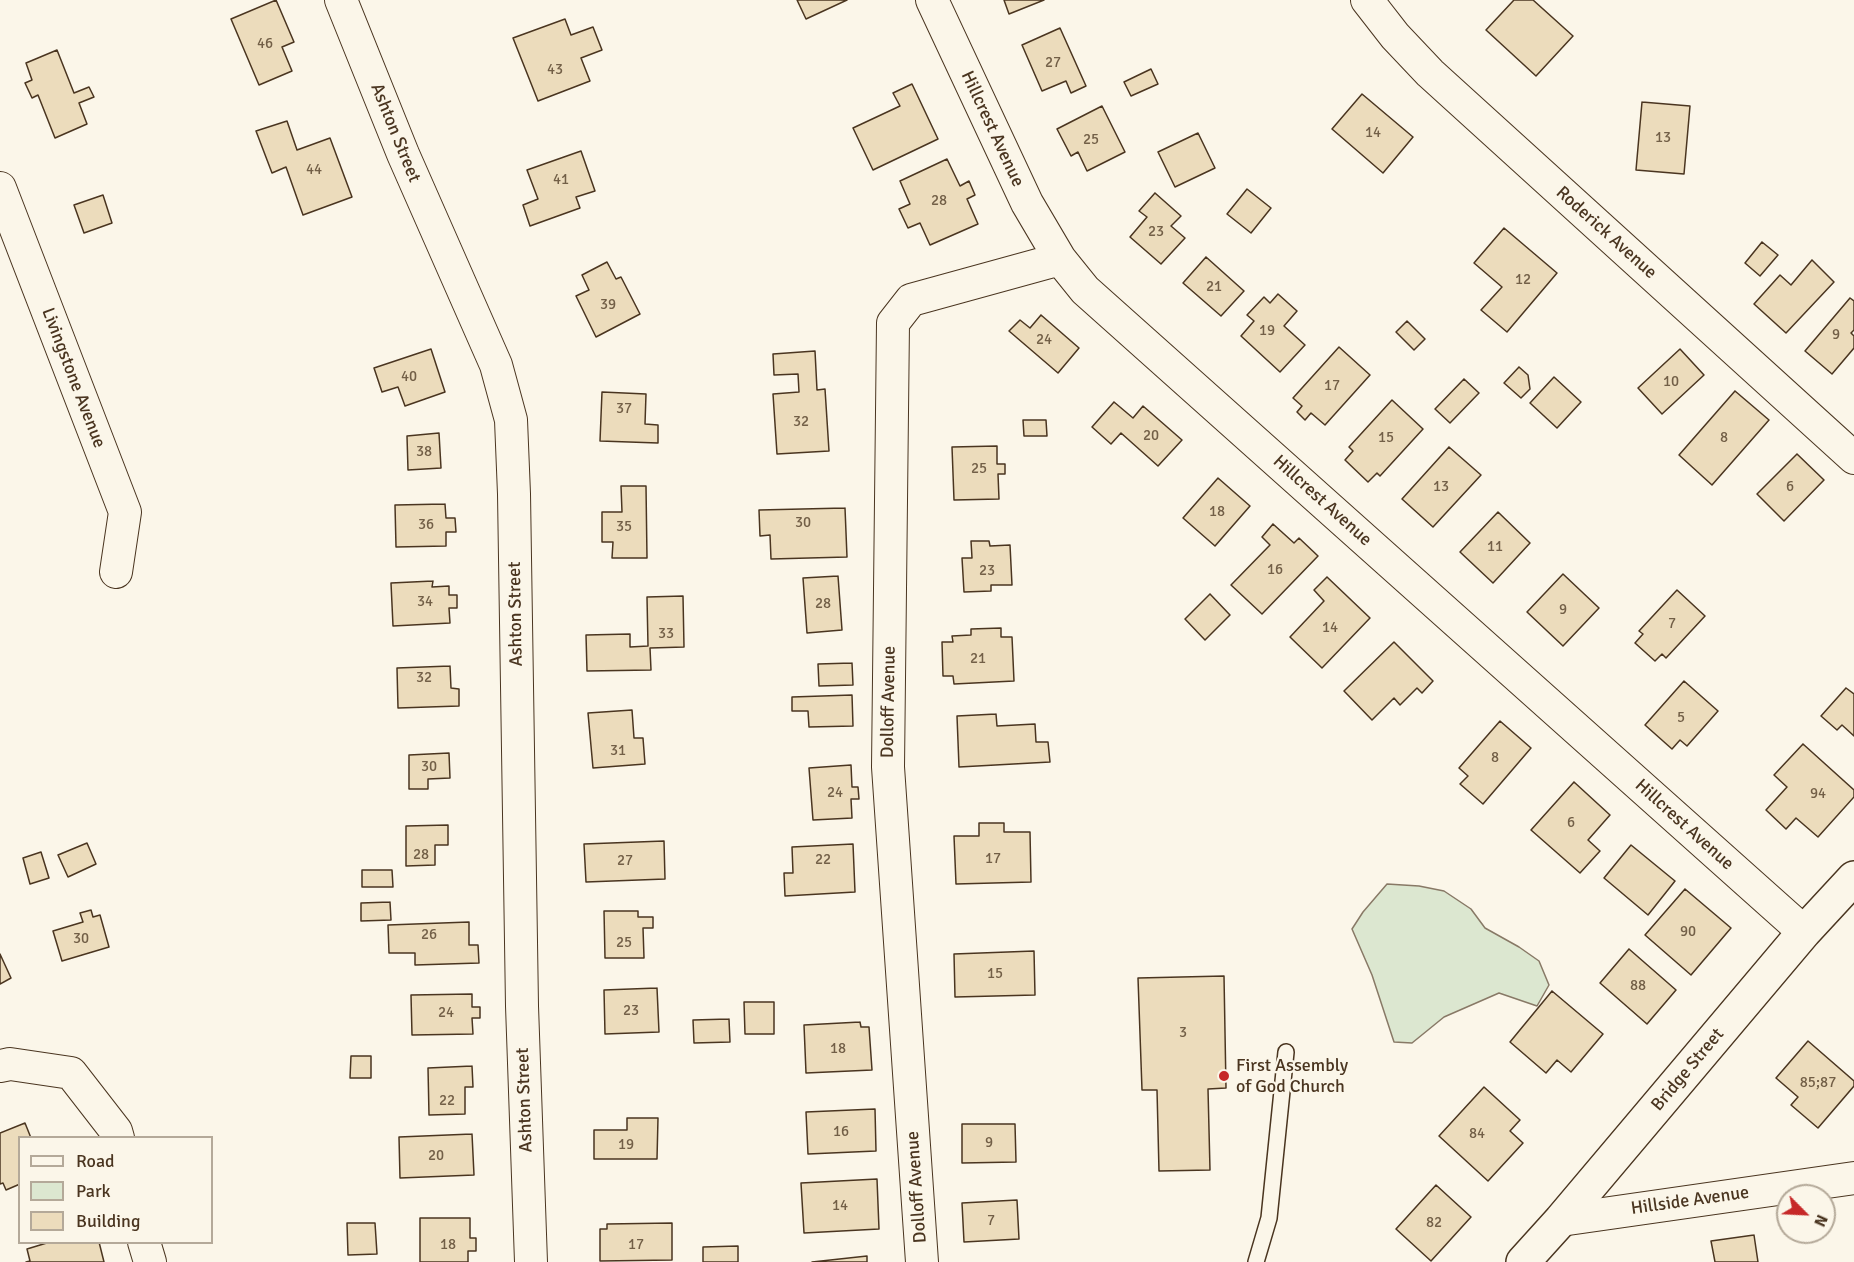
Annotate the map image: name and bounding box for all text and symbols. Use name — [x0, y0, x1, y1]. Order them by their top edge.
house number: 46 — [257, 35, 273, 53]
house number: 27 — [1045, 54, 1061, 72]
house number: 43 — [547, 61, 563, 79]
street label: Hillcrest Avenue — [956, 68, 1028, 190]
street label: Ashton Street — [365, 80, 425, 186]
house number: 14 — [1365, 124, 1381, 142]
house number: 13 — [1655, 129, 1671, 147]
house number: 25 — [1083, 131, 1099, 149]
house number: 44 — [306, 161, 322, 179]
house number: 41 — [553, 171, 569, 189]
street label: Roderick Avenue — [1551, 182, 1661, 284]
house number: 28 — [931, 192, 947, 210]
house number: 23 — [1148, 223, 1164, 241]
house number: 12 — [1515, 271, 1531, 289]
house number: 21 — [1206, 278, 1222, 296]
house number: 39 — [600, 296, 616, 314]
street label: Livingstone Avenue — [36, 305, 110, 451]
house number: 19 — [1259, 322, 1275, 340]
house number: 9 — [1832, 326, 1840, 344]
house number: 24 — [1036, 331, 1052, 349]
house number: 40 — [401, 368, 417, 386]
house number: 10 — [1663, 373, 1679, 391]
house number: 17 — [1324, 377, 1340, 395]
house number: 37 — [616, 400, 632, 418]
house number: 32 — [793, 413, 809, 431]
house number: 20 — [1143, 427, 1159, 445]
house number: 15 — [1378, 429, 1394, 447]
house number: 8 — [1720, 429, 1728, 447]
house number: 38 — [416, 443, 432, 461]
street label: Hillcrest Avenue — [1268, 451, 1376, 551]
house number: 25 — [971, 460, 987, 478]
house number: 13 — [1433, 478, 1449, 496]
house number: 6 — [1786, 478, 1794, 496]
house number: 18 — [1209, 503, 1225, 521]
house number: 30 — [795, 514, 811, 532]
house number: 36 — [418, 516, 434, 534]
house number: 35 — [616, 518, 632, 536]
house number: 11 — [1487, 538, 1503, 556]
street label: Ashton Street — [504, 561, 528, 667]
house number: 16 — [1267, 561, 1283, 579]
house number: 23 — [979, 562, 995, 580]
house number: 34 — [417, 593, 433, 611]
house number: 28 — [815, 595, 831, 613]
house number: 9 — [1559, 601, 1567, 619]
house number: 7 — [1668, 615, 1676, 633]
house number: 14 — [1322, 619, 1338, 637]
house number: 33 — [658, 625, 674, 643]
street label: Dolloff Avenue — [877, 646, 901, 758]
house number: 21 — [970, 650, 986, 668]
house number: 32 — [416, 669, 432, 687]
house number: 5 — [1677, 709, 1685, 727]
house number: 31 — [610, 742, 626, 760]
house number: 8 — [1491, 749, 1499, 767]
house number: 30 — [421, 758, 437, 776]
street label: Hillcrest Avenue — [1630, 775, 1738, 875]
house number: 24 — [827, 784, 843, 802]
house number: 94 — [1810, 785, 1826, 803]
house number: 6 — [1567, 814, 1575, 832]
house number: 28 — [413, 846, 429, 864]
house number: 17 — [985, 850, 1001, 868]
house number: 22 — [815, 851, 831, 869]
house number: 27 — [617, 852, 633, 870]
house number: 90 — [1680, 923, 1696, 941]
house number: 26 — [421, 926, 437, 944]
house number: 30 — [73, 930, 89, 948]
house number: 25 — [616, 934, 632, 952]
house number: 15 — [987, 965, 1003, 983]
house number: 88 — [1630, 977, 1646, 995]
house number: 23 — [623, 1002, 639, 1020]
house number: 24 — [438, 1004, 454, 1022]
house number: 3 — [1179, 1024, 1187, 1042]
street label: Bridge Street — [1647, 1024, 1729, 1116]
house number: 18 — [830, 1040, 846, 1058]
street label: Ashton Street — [512, 1047, 538, 1153]
place label: First Assembly of God Church — [1236, 1055, 1348, 1098]
marker: First Assembly of God Church — [1217, 1069, 1231, 1083]
house number: 85;87 — [1800, 1074, 1836, 1092]
house number: 22 — [439, 1092, 455, 1110]
house number: 16 — [833, 1123, 849, 1141]
house number: 84 — [1469, 1125, 1485, 1143]
street label: Dolloff Avenue — [902, 1130, 932, 1244]
house number: 9 — [985, 1134, 993, 1152]
legend — [18, 1136, 213, 1244]
house number: 19 — [618, 1136, 634, 1154]
house number: 20 — [428, 1147, 444, 1165]
text: Road — [76, 1150, 115, 1172]
text: Park — [76, 1180, 111, 1202]
street label: Hillside Avenue — [1630, 1182, 1750, 1220]
north arrow — [1776, 1184, 1836, 1244]
house number: 14 — [832, 1197, 848, 1215]
text: Building — [76, 1210, 140, 1232]
text: N — [1809, 1211, 1832, 1230]
house number: 7 — [987, 1212, 995, 1230]
house number: 82 — [1426, 1214, 1442, 1232]
house number: 18 — [440, 1236, 456, 1254]
house number: 17 — [628, 1236, 644, 1254]

